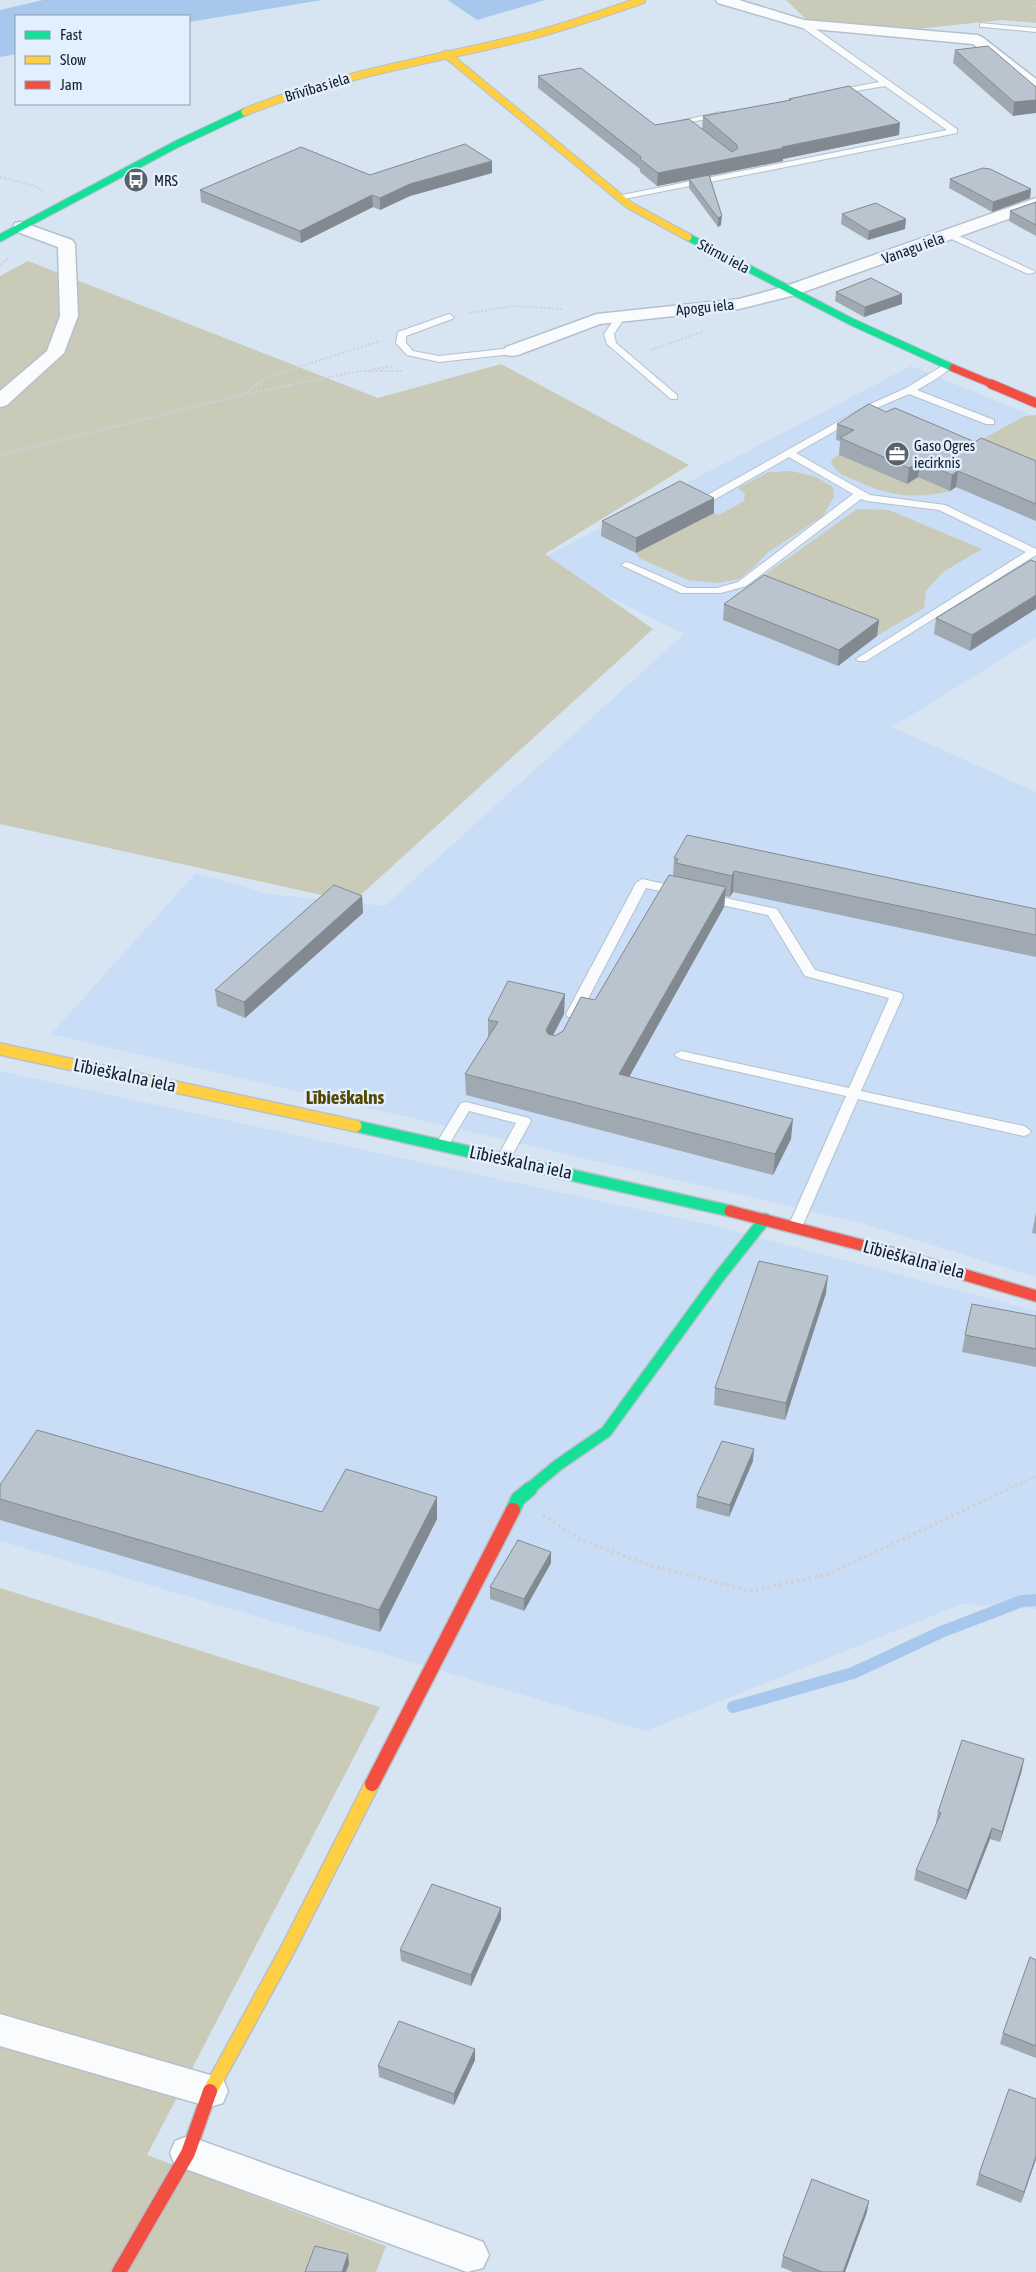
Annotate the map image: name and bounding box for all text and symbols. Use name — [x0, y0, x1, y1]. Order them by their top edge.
legend — [15, 15, 190, 105]
text: Fast — [60, 26, 82, 43]
text: Slow — [60, 51, 86, 68]
street label: Brīvības iela — [282, 69, 352, 105]
text: Jam — [60, 76, 83, 93]
bus stop icon: MRS — [123, 167, 149, 193]
place label: MRS — [154, 172, 178, 189]
street label: Vanagu iela — [880, 229, 947, 267]
street label: Stirnu iela — [695, 235, 753, 277]
street label: Apogu iela — [675, 295, 735, 319]
place label: Gaso Ogres iecirknis — [914, 437, 975, 471]
office icon: Gaso Ogres iecirknis — [884, 441, 910, 467]
street label: Lībieškalna iela — [72, 1054, 178, 1096]
district label: Lībieškalns — [306, 1086, 385, 1108]
street label: Lībieškalna iela — [468, 1141, 574, 1183]
street label: Lībieškalna iela — [861, 1235, 967, 1283]

